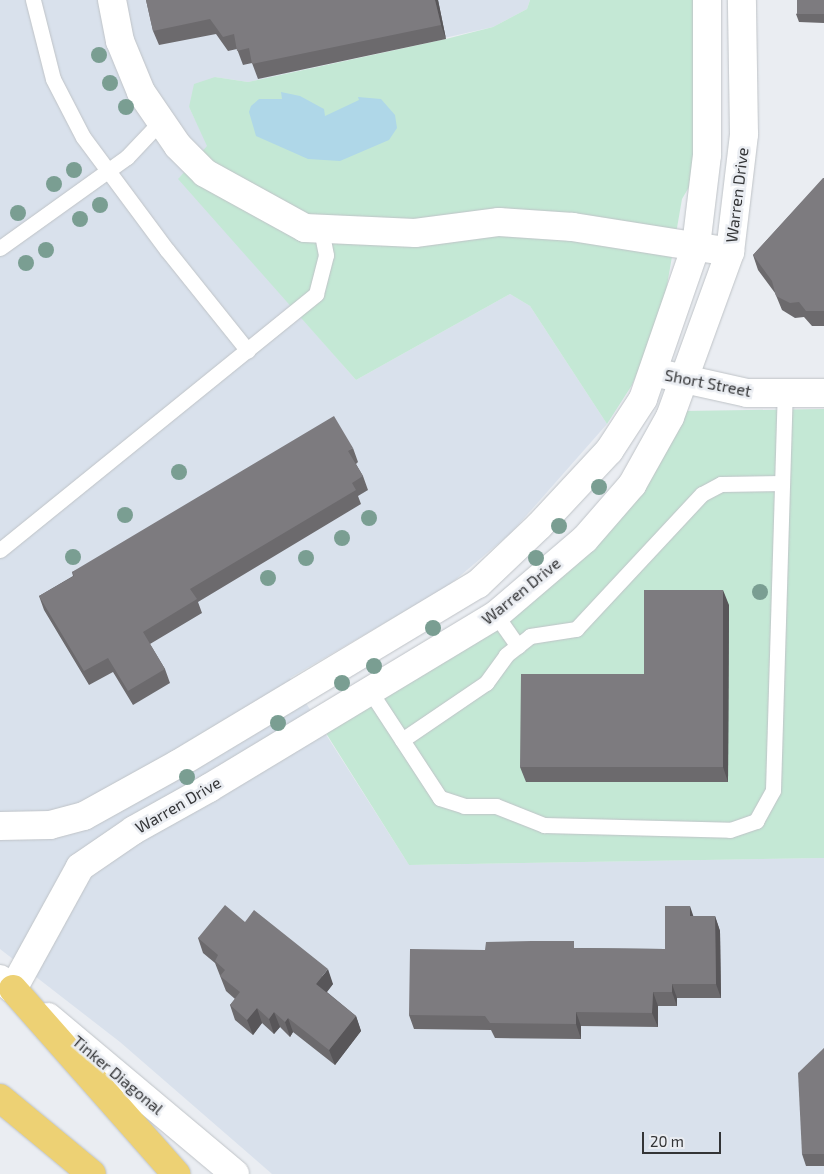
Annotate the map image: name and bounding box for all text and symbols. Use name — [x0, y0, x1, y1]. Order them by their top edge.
street label: Warren Drive — [722, 146, 752, 244]
street label: Short Street — [663, 365, 753, 401]
street label: Warren Drive — [478, 553, 564, 629]
street label: Warren Drive — [132, 773, 224, 837]
street label: Tinker Diagonal — [68, 1031, 168, 1119]
scale bar — [644, 1122, 723, 1154]
text: 20 m — [650, 1132, 684, 1150]

